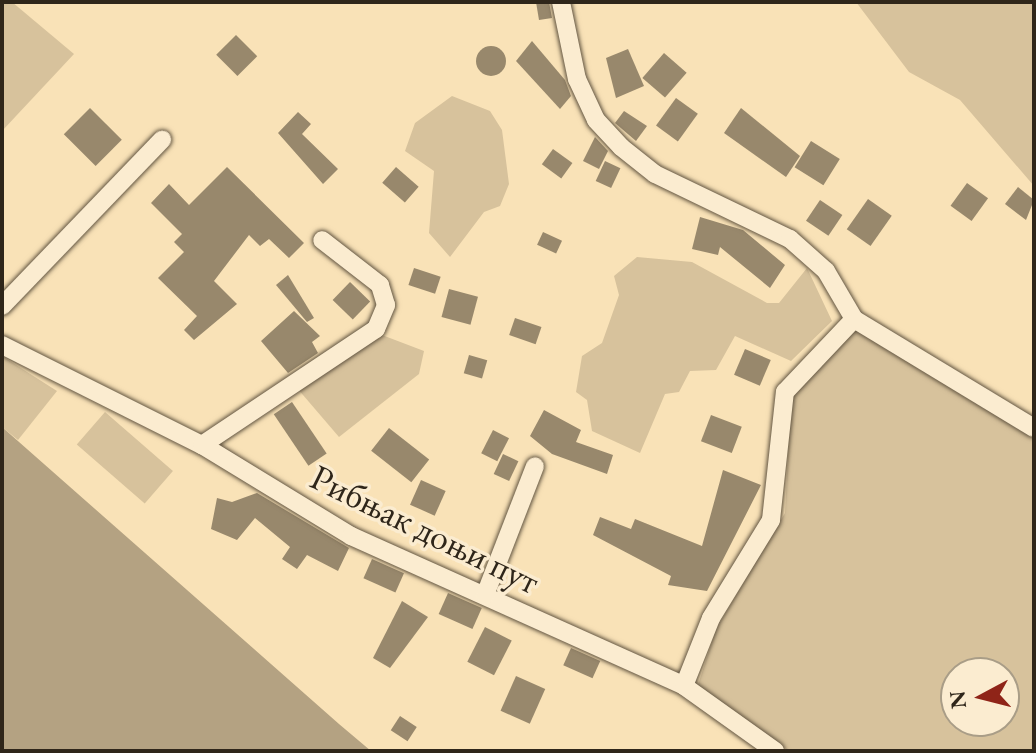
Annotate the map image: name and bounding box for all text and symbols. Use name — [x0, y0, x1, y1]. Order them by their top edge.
street label: Рибњак доњи пут — [304, 455, 546, 603]
north arrow — [940, 657, 1020, 737]
text: N — [942, 689, 973, 710]

